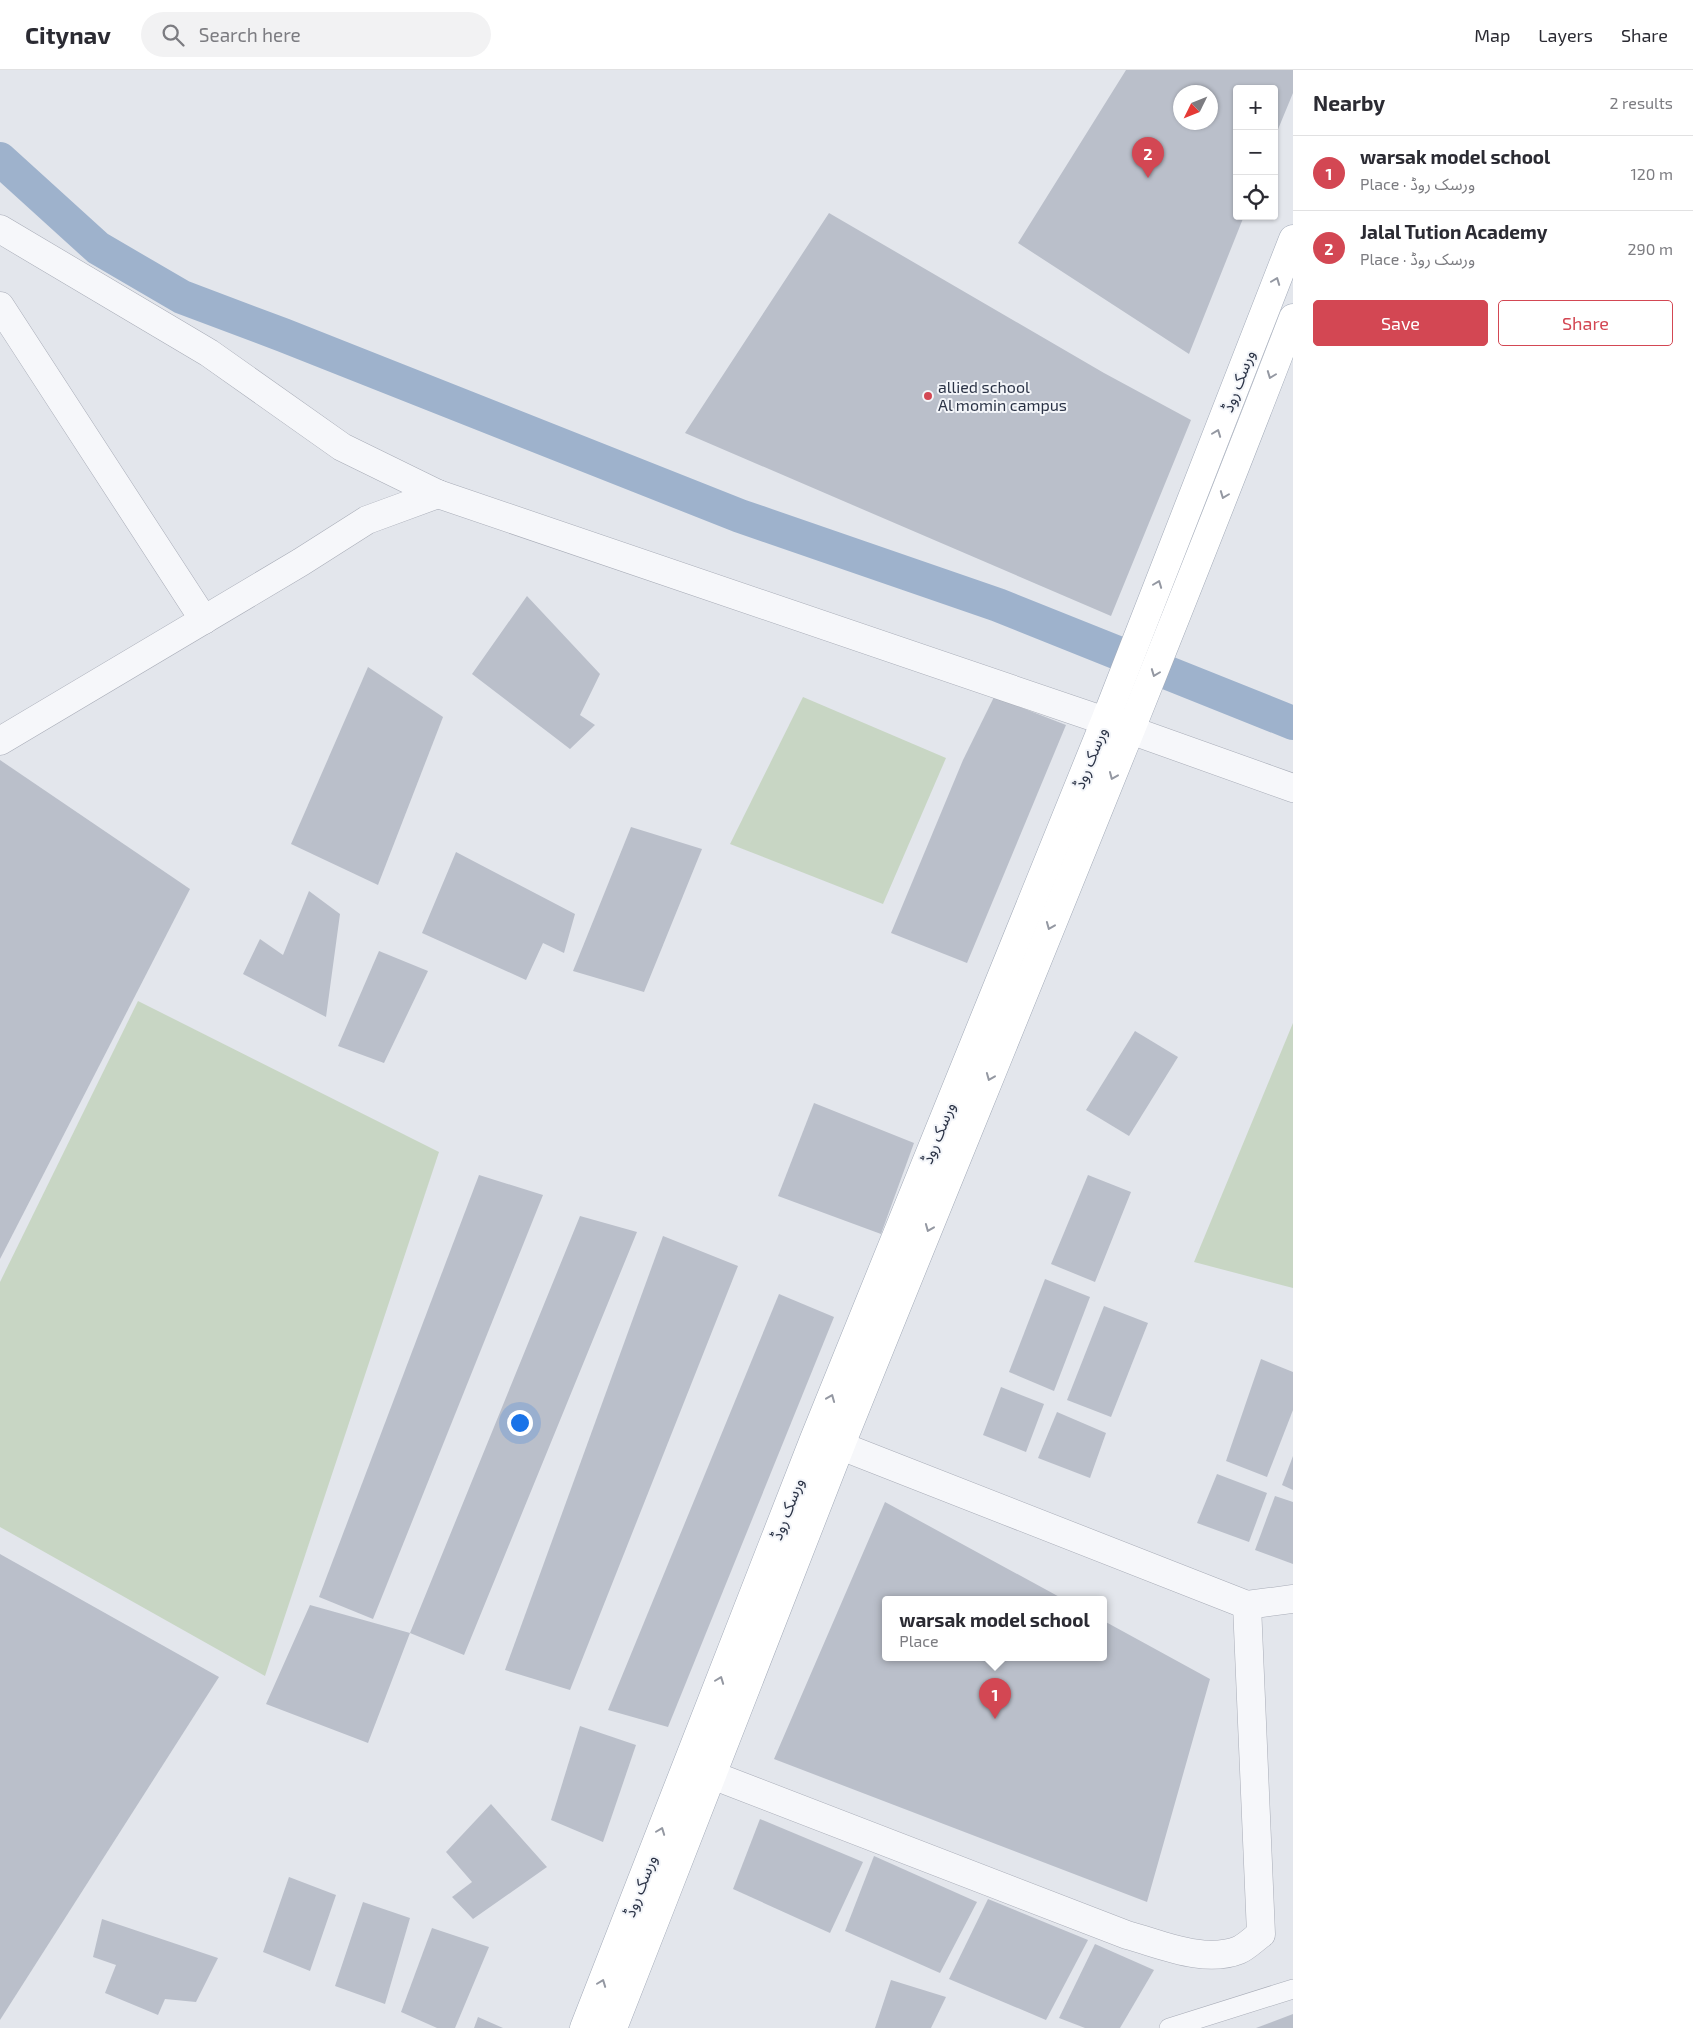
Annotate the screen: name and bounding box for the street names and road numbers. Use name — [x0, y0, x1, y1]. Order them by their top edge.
street label: ورسک روڈ — [1217, 347, 1259, 415]
street label: ورسک روڈ — [1069, 724, 1111, 792]
street label: ورسک روڈ — [917, 1099, 959, 1167]
street label: ورسک روڈ — [766, 1475, 808, 1543]
street label: ورسک روڈ — [619, 1852, 661, 1920]

